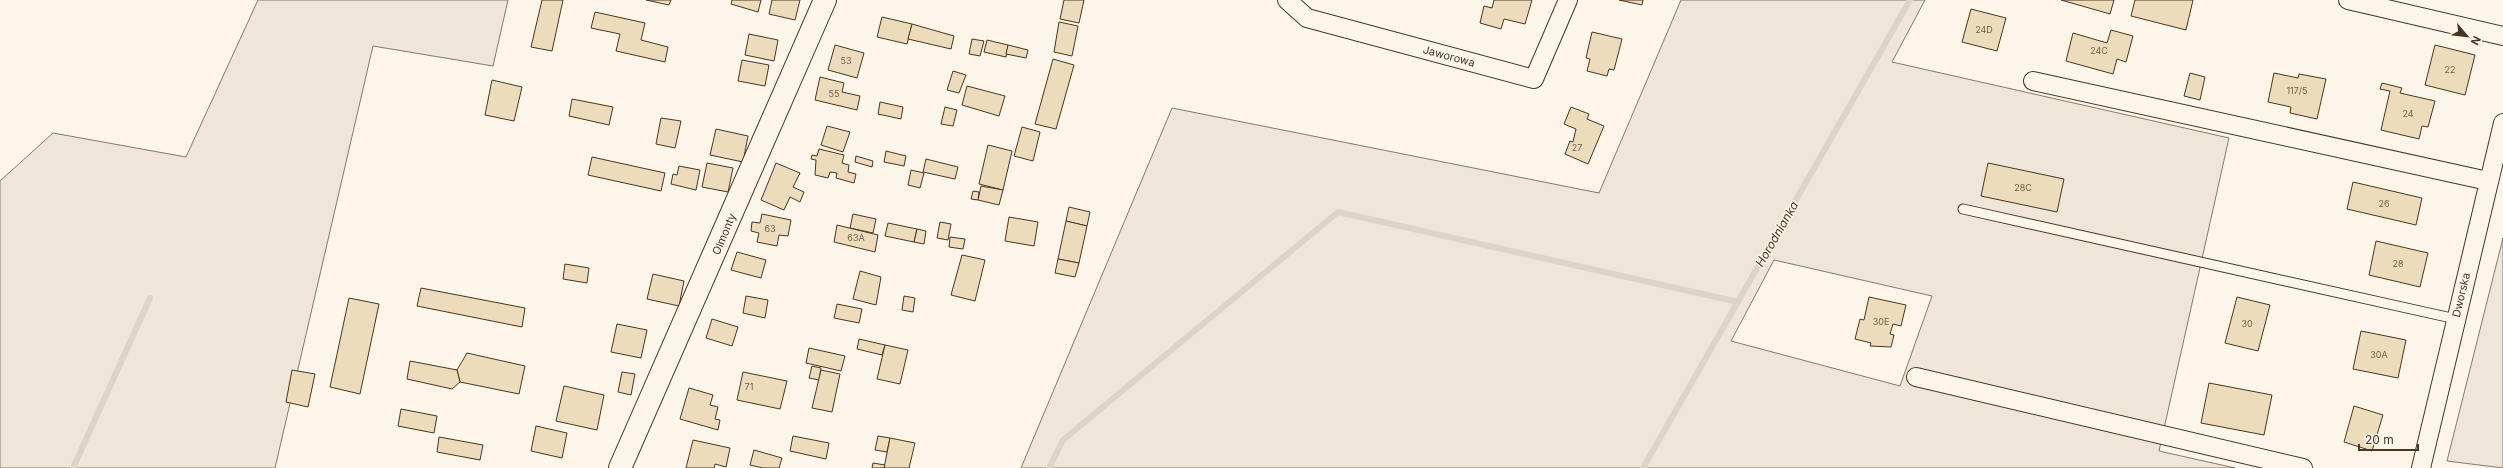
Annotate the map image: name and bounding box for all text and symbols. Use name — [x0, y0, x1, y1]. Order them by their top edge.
north arrow — [2447, 16, 2487, 56]
house number: 24D — [1975, 24, 1993, 35]
text: N — [2468, 34, 2484, 48]
street label: Jaworowa — [1421, 42, 1477, 70]
house number: 24C — [2090, 45, 2108, 56]
house number: 53 — [840, 55, 852, 66]
house number: 22 — [2445, 64, 2455, 75]
house number: 117/5 — [2286, 85, 2308, 96]
house number: 55 — [829, 88, 839, 99]
house number: 24 — [2402, 108, 2414, 119]
house number: 27 — [1572, 142, 1582, 153]
house number: 28C — [2014, 182, 2032, 193]
water label: Horodnianka — [1752, 198, 1801, 269]
house number: 26 — [2378, 198, 2390, 209]
street label: Olmonty — [709, 211, 739, 257]
house number: 63 — [764, 223, 776, 234]
house number: 63A — [847, 232, 865, 243]
house number: 28 — [2392, 258, 2404, 269]
street label: Dworska — [2449, 271, 2473, 319]
house number: 30E — [1873, 316, 1889, 327]
house number: 30 — [2241, 318, 2253, 329]
house number: 30A — [2370, 349, 2388, 360]
house number: 71 — [745, 381, 753, 392]
scale bar — [2359, 426, 2418, 452]
text: 20 m — [2365, 432, 2394, 447]

